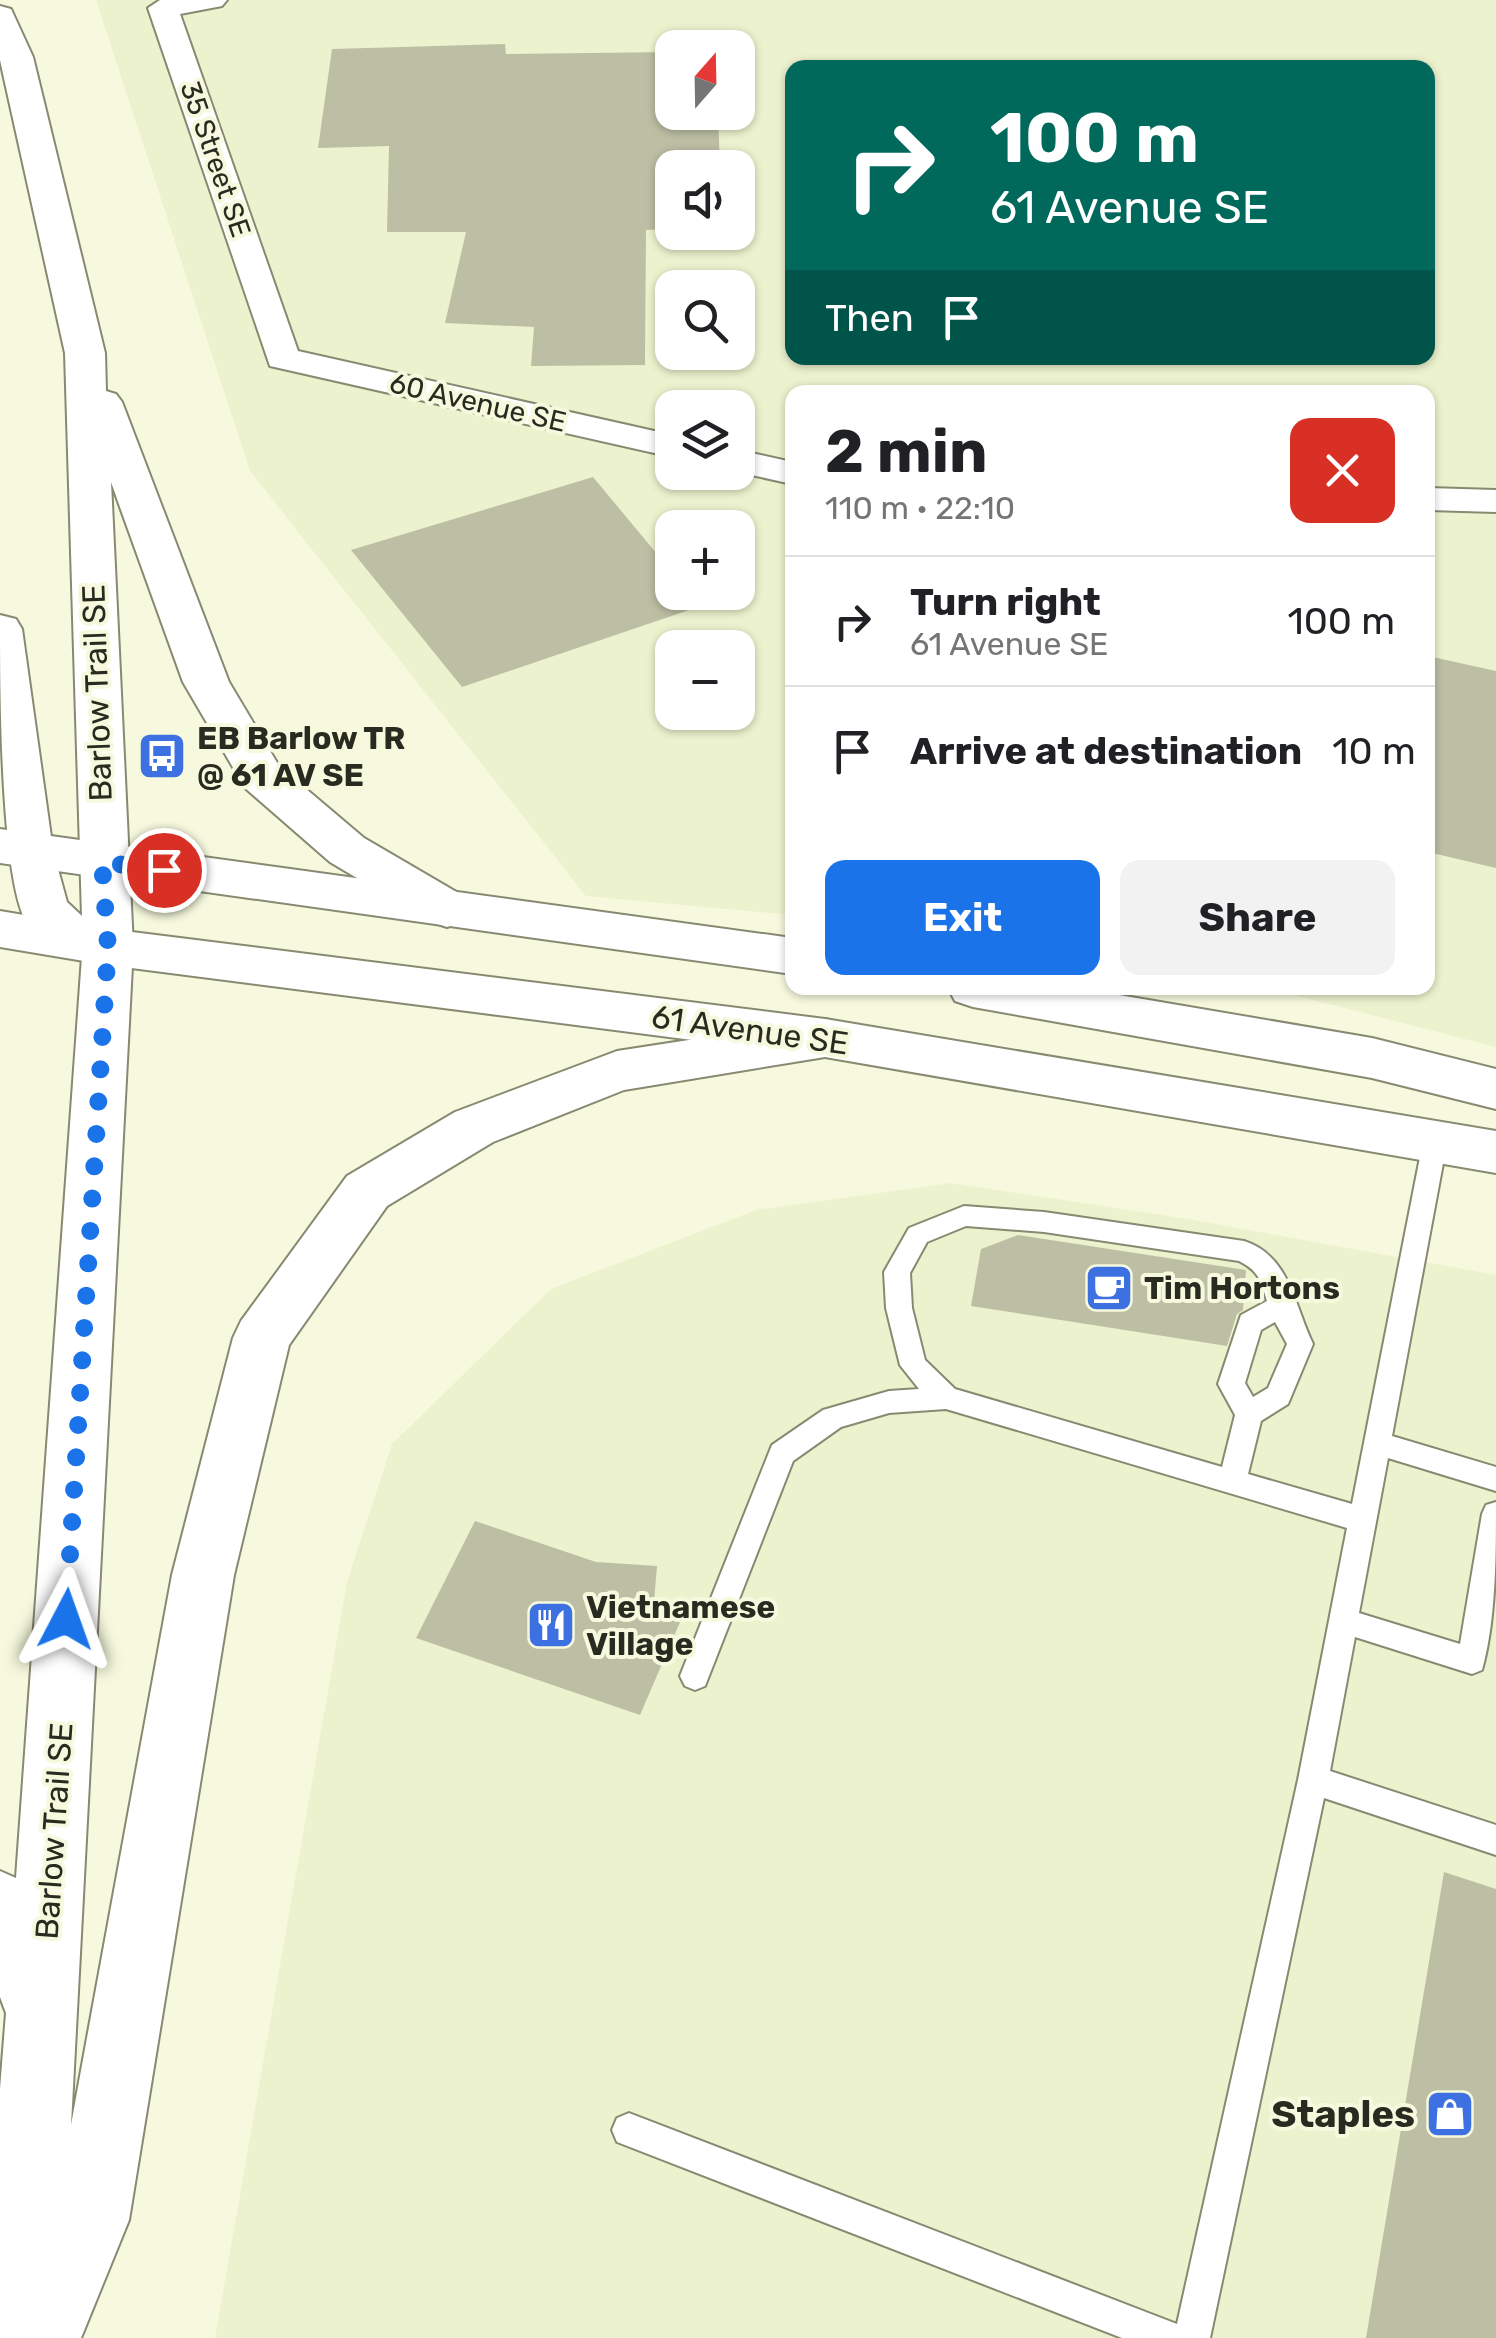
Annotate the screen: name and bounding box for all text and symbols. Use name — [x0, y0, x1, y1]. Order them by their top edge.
north arrow — [655, 30, 755, 130]
map controls — [655, 30, 755, 730]
street label: 35 Street SE — [173, 77, 258, 241]
text: 100 m — [990, 97, 1199, 180]
icon: right — [825, 100, 955, 230]
button: sound — [655, 150, 755, 250]
text: 61 Avenue SE — [990, 181, 1269, 234]
button: search — [655, 270, 755, 370]
icon: arrive — [934, 290, 989, 345]
text: Then — [825, 295, 914, 341]
street label: 60 Avenue SE — [386, 366, 569, 439]
button: layers — [655, 390, 755, 490]
text: 2 min — [825, 416, 987, 487]
button: close — [1290, 418, 1395, 523]
text: 110 m · 22:10 — [825, 489, 1015, 527]
button: + — [655, 510, 755, 610]
text: Turn right — [910, 579, 1101, 625]
street label: Barlow Trail SE — [74, 584, 120, 802]
icon: right — [825, 594, 880, 649]
text: 100 m — [1287, 598, 1395, 644]
text: 61 Avenue SE — [910, 625, 1108, 663]
button: − — [655, 630, 755, 730]
place label: EB Barlow TR @ 61 AV SE — [197, 719, 405, 794]
icon: arrive — [825, 724, 880, 779]
text: Arrive at destination — [910, 728, 1302, 774]
text: 10 m — [1332, 728, 1416, 774]
bus stop icon: EB Barlow TR @ 61 AV SE — [136, 730, 188, 782]
pin — [122, 828, 207, 913]
icon: arrive — [137, 843, 192, 898]
button: Exit — [825, 860, 1100, 975]
button: Share — [1120, 860, 1395, 975]
street label: 61 Avenue SE — [649, 997, 851, 1063]
cafe icon: Tim Hortons — [1083, 1262, 1135, 1314]
place label: Tim Hortons — [1144, 1269, 1340, 1307]
position arrow — [14, 1567, 118, 1671]
place label: Vietnamese Village — [586, 1588, 775, 1663]
restaurant icon: Vietnamese Village — [525, 1599, 577, 1651]
street label: Barlow Trail SE — [27, 1721, 81, 1941]
shop icon: Staples — [1424, 2088, 1476, 2140]
place label: Staples — [1271, 2091, 1415, 2137]

